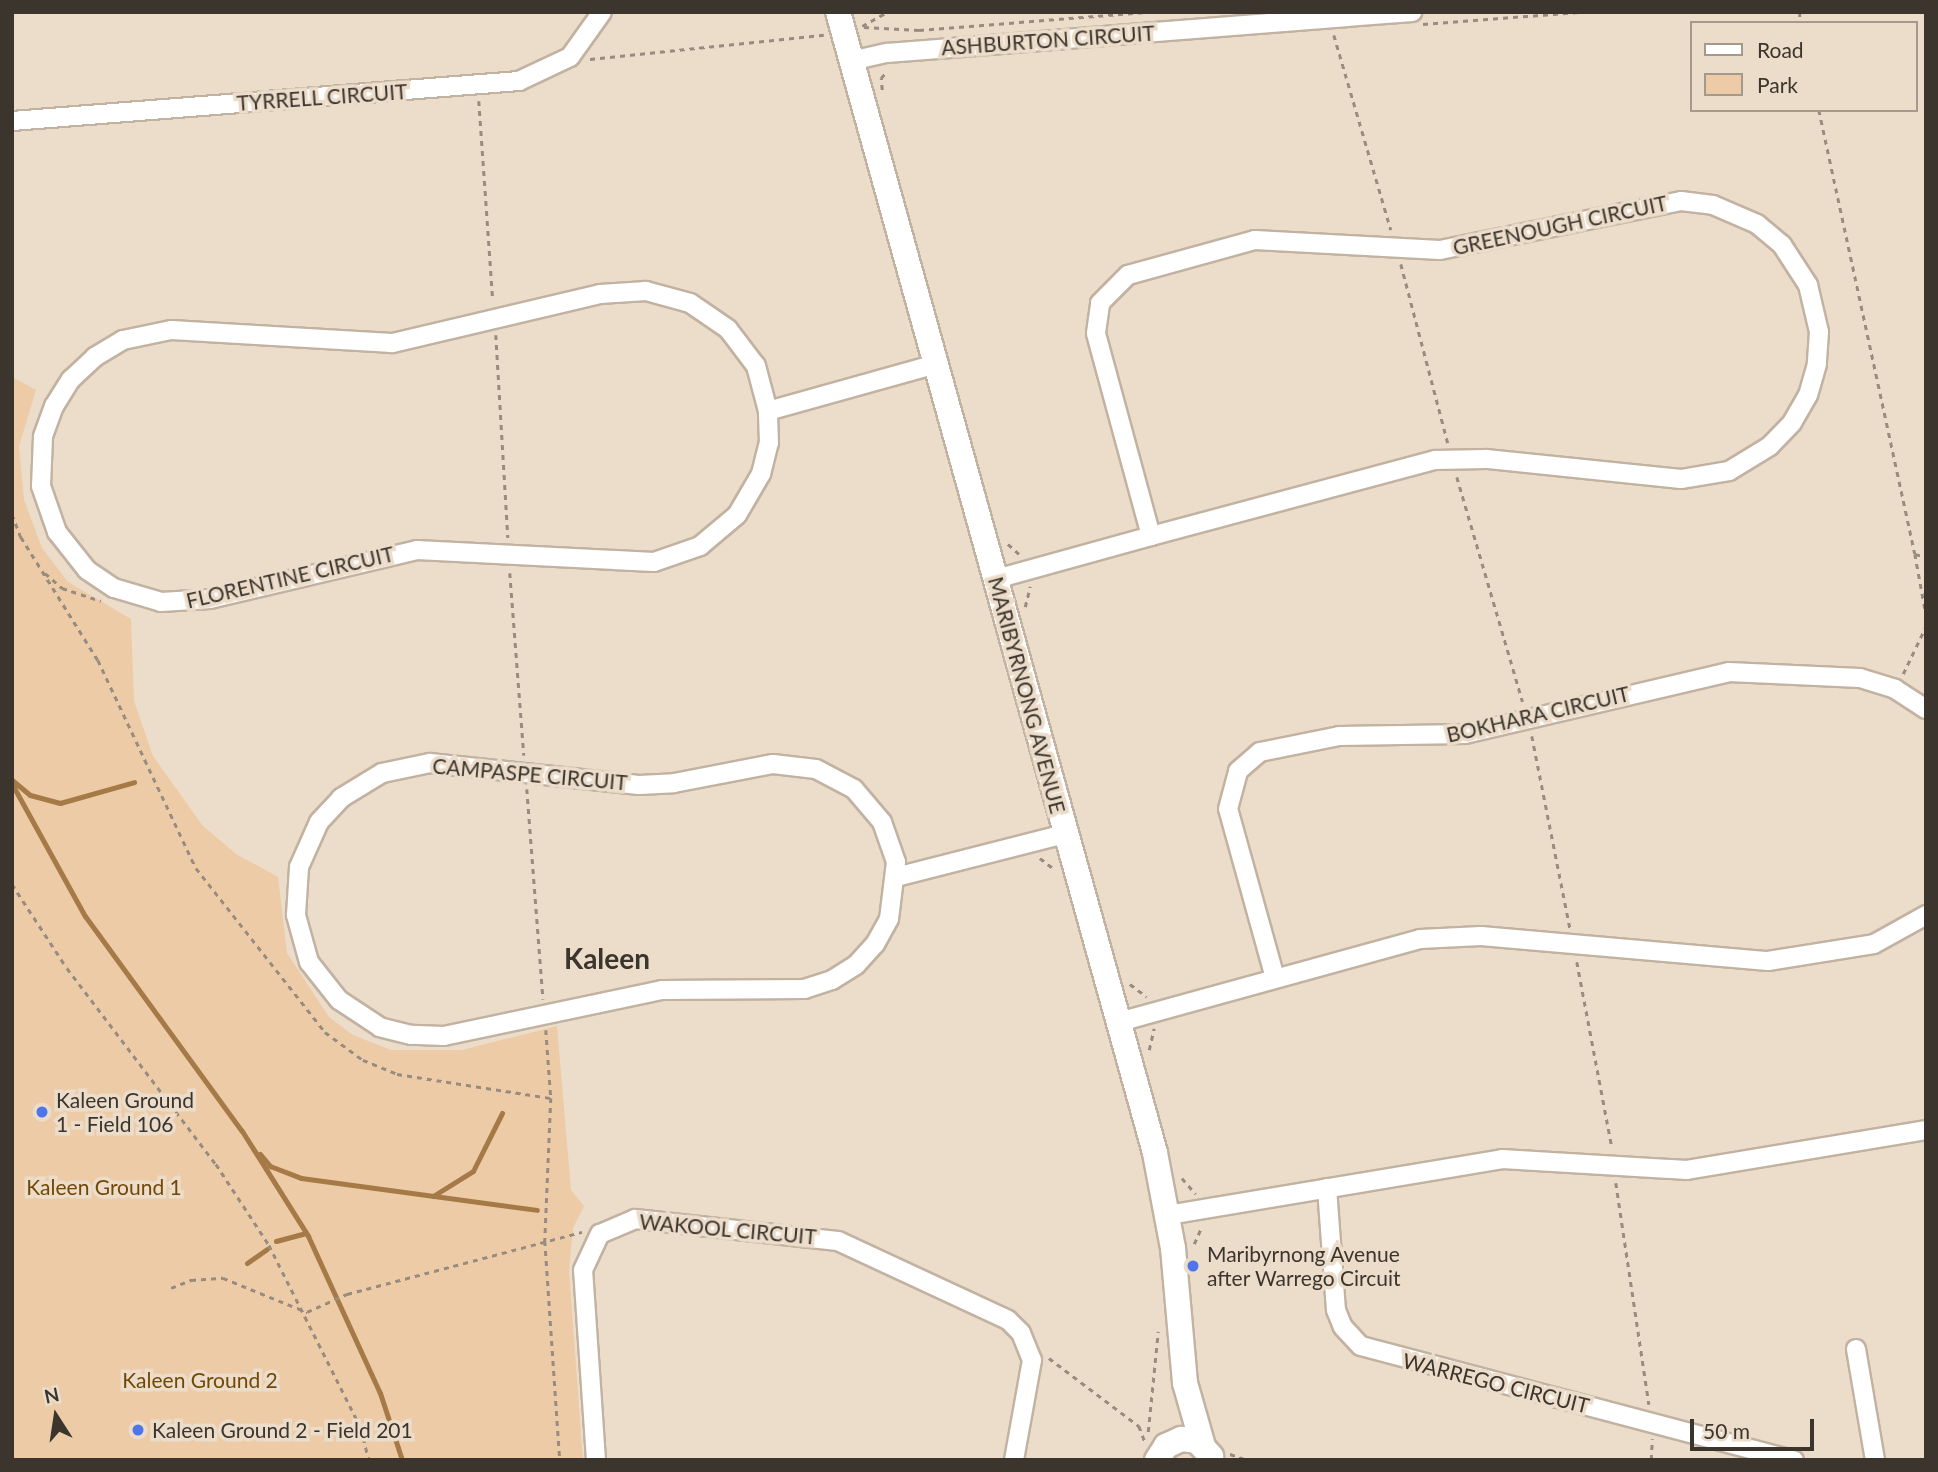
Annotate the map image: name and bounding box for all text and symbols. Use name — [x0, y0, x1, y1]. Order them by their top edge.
street label: ASHBURTON CIRCUIT — [940, 20, 1156, 60]
legend — [1689, 21, 1917, 112]
text: Road — [1757, 37, 1804, 62]
text: Park — [1757, 72, 1798, 97]
street label: TYRRELL CIRCUIT — [236, 78, 408, 116]
street label: GREENOUGH CIRCUIT — [1451, 190, 1669, 260]
street label: FLORENTINE CIRCUIT — [184, 541, 396, 613]
street label: MARIBYRNONG AVENUE — [983, 574, 1071, 816]
street label: BOKHARA CIRCUIT — [1444, 681, 1632, 747]
street label: CAMPASPE CIRCUIT — [431, 753, 629, 795]
district label: Kaleen — [564, 941, 650, 975]
place label: Kaleen Ground 1 - Field 106 — [56, 1087, 194, 1137]
marker: Kaleen Ground 1 - Field 106 — [34, 1104, 50, 1120]
park label: Kaleen Ground 1 — [26, 1174, 182, 1200]
street label: WAKOOL CIRCUIT — [638, 1209, 818, 1249]
place label: Maribyrnong Avenue after Warrego Circuit — [1207, 1241, 1401, 1291]
marker: Maribyrnong Avenue after Warrego Circuit — [1185, 1258, 1201, 1274]
street label: WARREGO CIRCUIT — [1400, 1348, 1592, 1418]
park label: Kaleen Ground 2 — [122, 1367, 278, 1393]
north arrow — [21, 1381, 91, 1451]
text: N — [42, 1382, 61, 1408]
scale bar — [1693, 1406, 1817, 1450]
place label: Kaleen Ground 2 - Field 201 — [152, 1417, 413, 1443]
text: 50 m — [1703, 1418, 1750, 1443]
marker: Kaleen Ground 2 - Field 201 — [130, 1422, 146, 1438]

